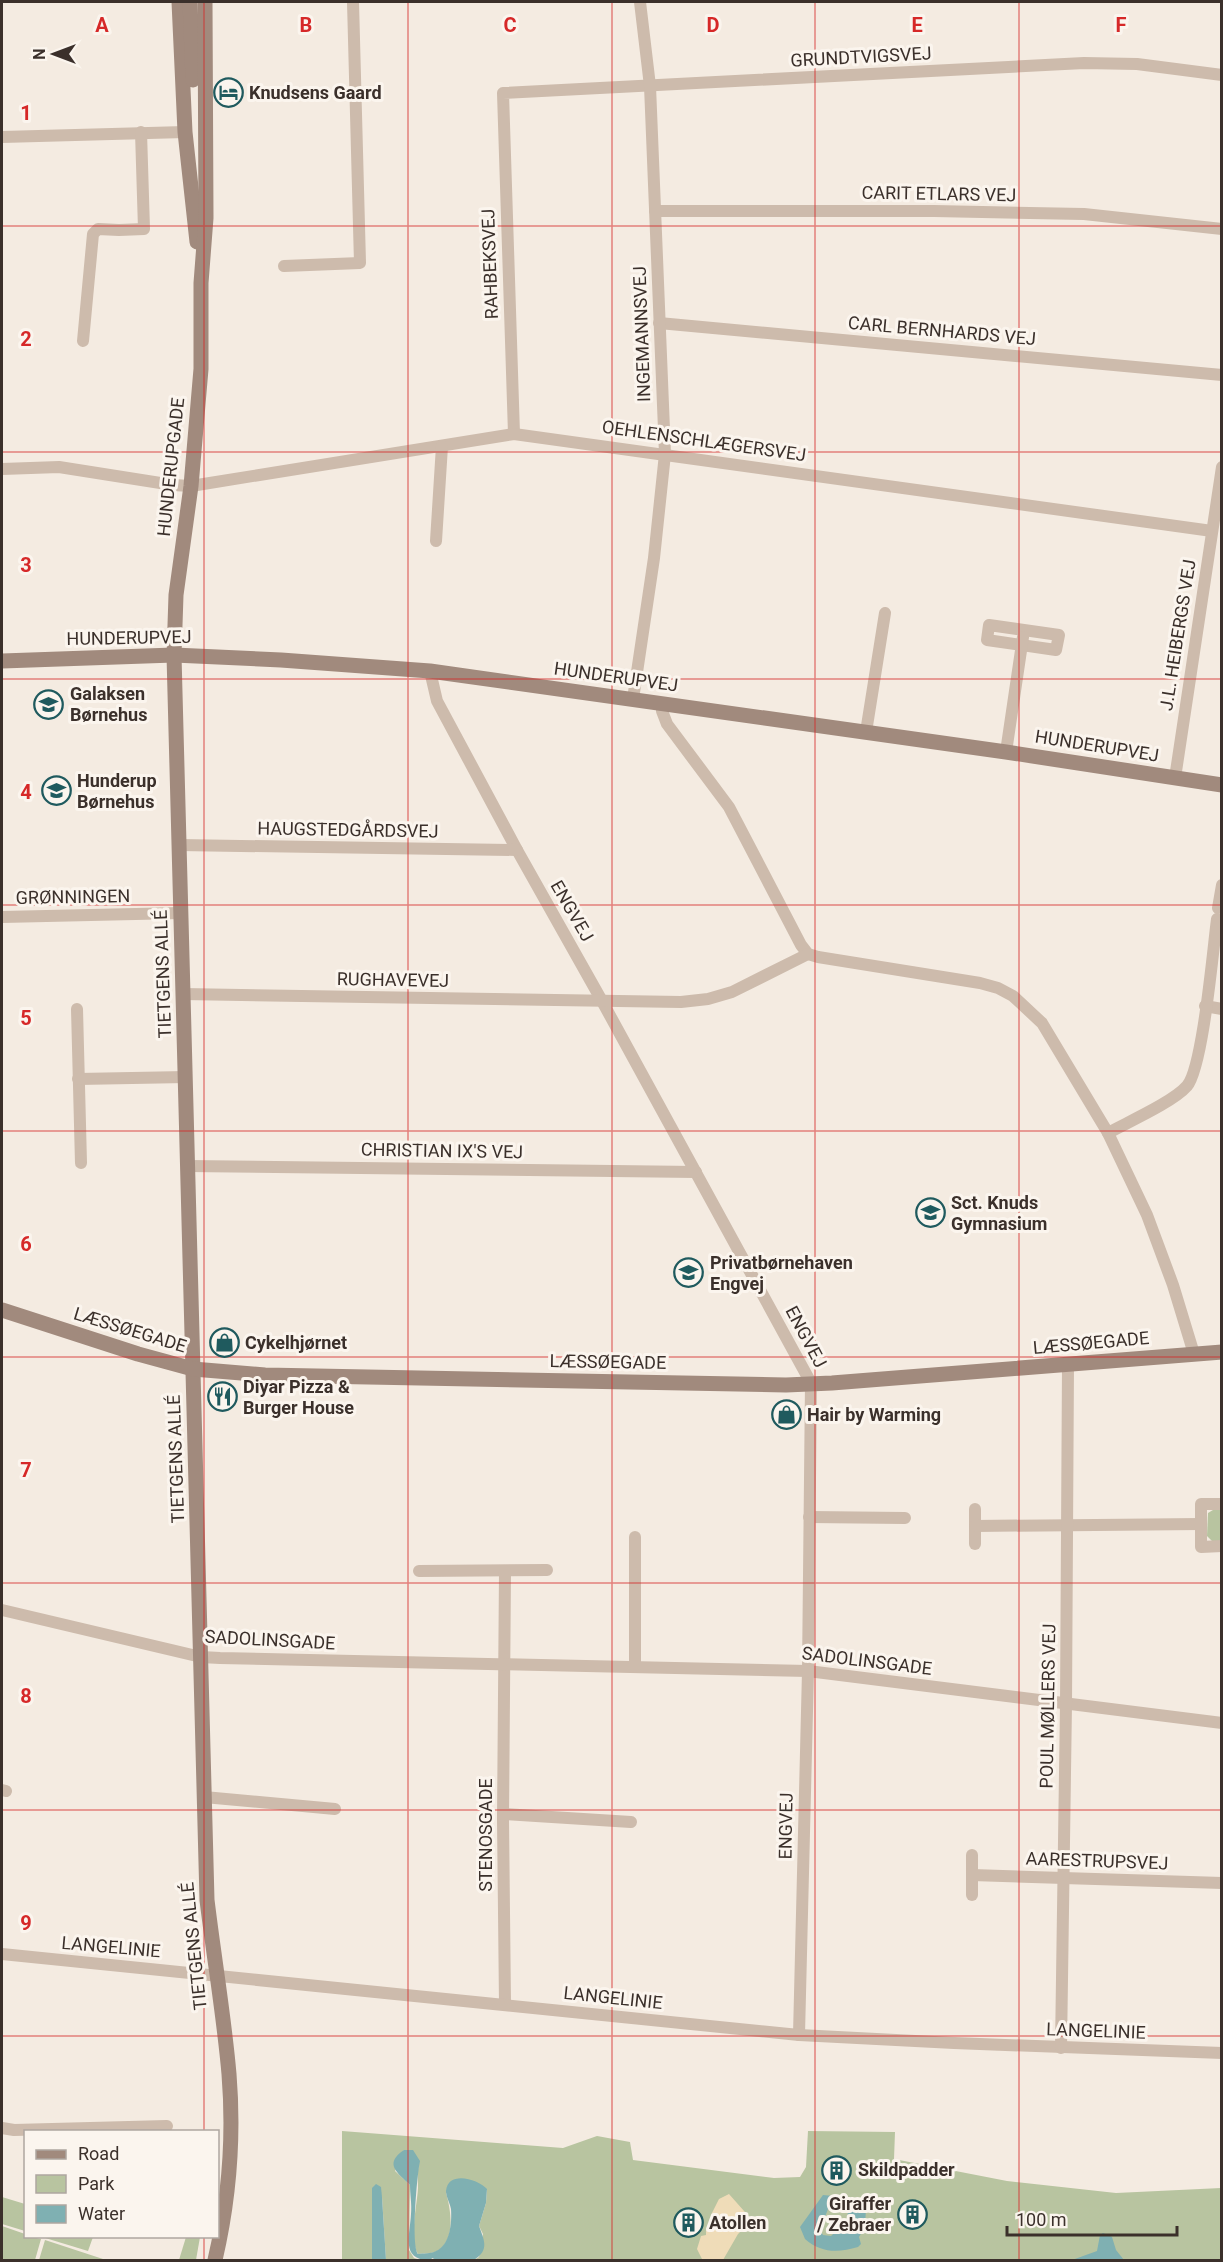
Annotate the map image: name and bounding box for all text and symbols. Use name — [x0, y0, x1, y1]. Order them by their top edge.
text: A — [95, 13, 109, 37]
text: B — [300, 13, 312, 37]
text: C — [503, 13, 517, 37]
text: D — [707, 13, 720, 37]
text: E — [911, 13, 923, 37]
text: F — [1116, 13, 1127, 37]
north arrow — [24, 24, 84, 84]
street label: GRUNDTVIGSVEJ — [790, 42, 932, 71]
text: N — [30, 48, 49, 60]
hotel icon: Knudsens Gaard — [212, 77, 244, 109]
place label: Knudsens Gaard — [249, 82, 382, 103]
text: 1 — [20, 101, 32, 125]
street label: CARIT ETLARS VEJ — [862, 182, 1017, 205]
street label: RAHBEKSVEJ — [477, 208, 502, 320]
street label: INGEMANNSVEJ — [629, 266, 654, 402]
street label: CARL BERNHARDS VEJ — [847, 312, 1037, 349]
text: 2 — [20, 327, 32, 351]
street label: HUNDERUPGADE — [153, 396, 188, 537]
street label: OEHLENSCHLÆGERSVEJ — [601, 416, 807, 465]
text: 3 — [20, 553, 32, 577]
street label: J.L. HEIBERGS VEJ — [1155, 558, 1200, 712]
street label: HUNDERUPVEJ — [66, 626, 192, 649]
street label: HUNDERUPVEJ — [553, 657, 679, 696]
place label: Galaksen Børnehus — [70, 683, 147, 725]
school or university icon: Galaksen Børnehus — [33, 688, 65, 720]
street label: HUNDERUPVEJ — [1034, 725, 1161, 766]
place label: Hunderup Børnehus — [77, 770, 157, 812]
school or university icon: Hunderup Børnehus — [40, 775, 72, 807]
text: 4 — [20, 780, 32, 804]
street label: HAUGSTEDGÅRDSVEJ — [257, 816, 439, 842]
street label: ENGVEJ — [547, 877, 598, 945]
street label: GRØNNINGEN — [16, 885, 130, 908]
street label: TIETGENS ALLÉ — [150, 909, 175, 1039]
street label: RUGHAVEVEJ — [337, 968, 449, 991]
text: 5 — [20, 1006, 32, 1030]
street label: CHRISTIAN IX'S VEJ — [361, 1139, 523, 1162]
place label: Sct. Knuds Gymnasium — [951, 1192, 1047, 1234]
school or university icon: Sct. Knuds Gymnasium — [914, 1197, 946, 1229]
text: 6 — [20, 1232, 32, 1256]
place label: Privatbørnehaven Engvej — [710, 1252, 853, 1294]
school or university icon: Privatbørnehaven Engvej — [673, 1257, 705, 1289]
street label: LÆSSØEGADE — [71, 1302, 189, 1357]
street label: ENGVEJ — [781, 1302, 831, 1371]
shop icon: Cykelhjørnet — [208, 1327, 240, 1359]
street label: LÆSSØEGADE — [1032, 1327, 1150, 1358]
place label: Cykelhjørnet — [245, 1332, 347, 1353]
street label: LÆSSØEGADE — [550, 1350, 666, 1373]
place label: Diyar Pizza & Burger House — [243, 1376, 354, 1418]
restaurant icon: Diyar Pizza & Burger House — [206, 1381, 238, 1413]
street label: TIETGENS ALLÉ — [163, 1394, 188, 1524]
shop icon: Hair by Warming — [770, 1399, 802, 1431]
place label: Hair by Warming — [807, 1404, 941, 1425]
text: 7 — [20, 1458, 32, 1482]
street label: POUL MØLLERS VEJ — [1036, 1623, 1059, 1789]
street label: SADOLINSGADE — [204, 1626, 336, 1653]
street label: SADOLINSGADE — [801, 1642, 933, 1679]
text: 8 — [20, 1684, 32, 1708]
street label: STENOSGADE — [475, 1778, 496, 1892]
street label: ENGVEJ — [774, 1792, 797, 1860]
street label: AARESTRUPSVEJ — [1025, 1848, 1169, 1873]
street label: TIETGENS ALLÉ — [176, 1881, 211, 2011]
text: 9 — [20, 1911, 32, 1935]
street label: LANGELINIE — [61, 1932, 162, 1961]
street label: LANGELINIE — [562, 1982, 664, 2013]
street label: LANGELINIE — [1046, 2018, 1146, 2043]
legend — [24, 2130, 219, 2238]
text: Road — [78, 2143, 119, 2164]
building icon: Skildpadder — [821, 2154, 853, 2186]
place label: Skildpadder — [858, 2159, 955, 2180]
text: Park — [78, 2173, 115, 2194]
place label: Giraffer / Zebraer — [816, 2193, 891, 2235]
building icon: Giraffer / Zebraer — [896, 2198, 928, 2230]
scale bar — [1007, 2199, 1176, 2237]
text: Water — [78, 2203, 125, 2224]
building icon: Atollen — [672, 2207, 704, 2239]
text: 100 m — [1016, 2209, 1067, 2230]
place label: Atollen — [709, 2212, 766, 2233]

